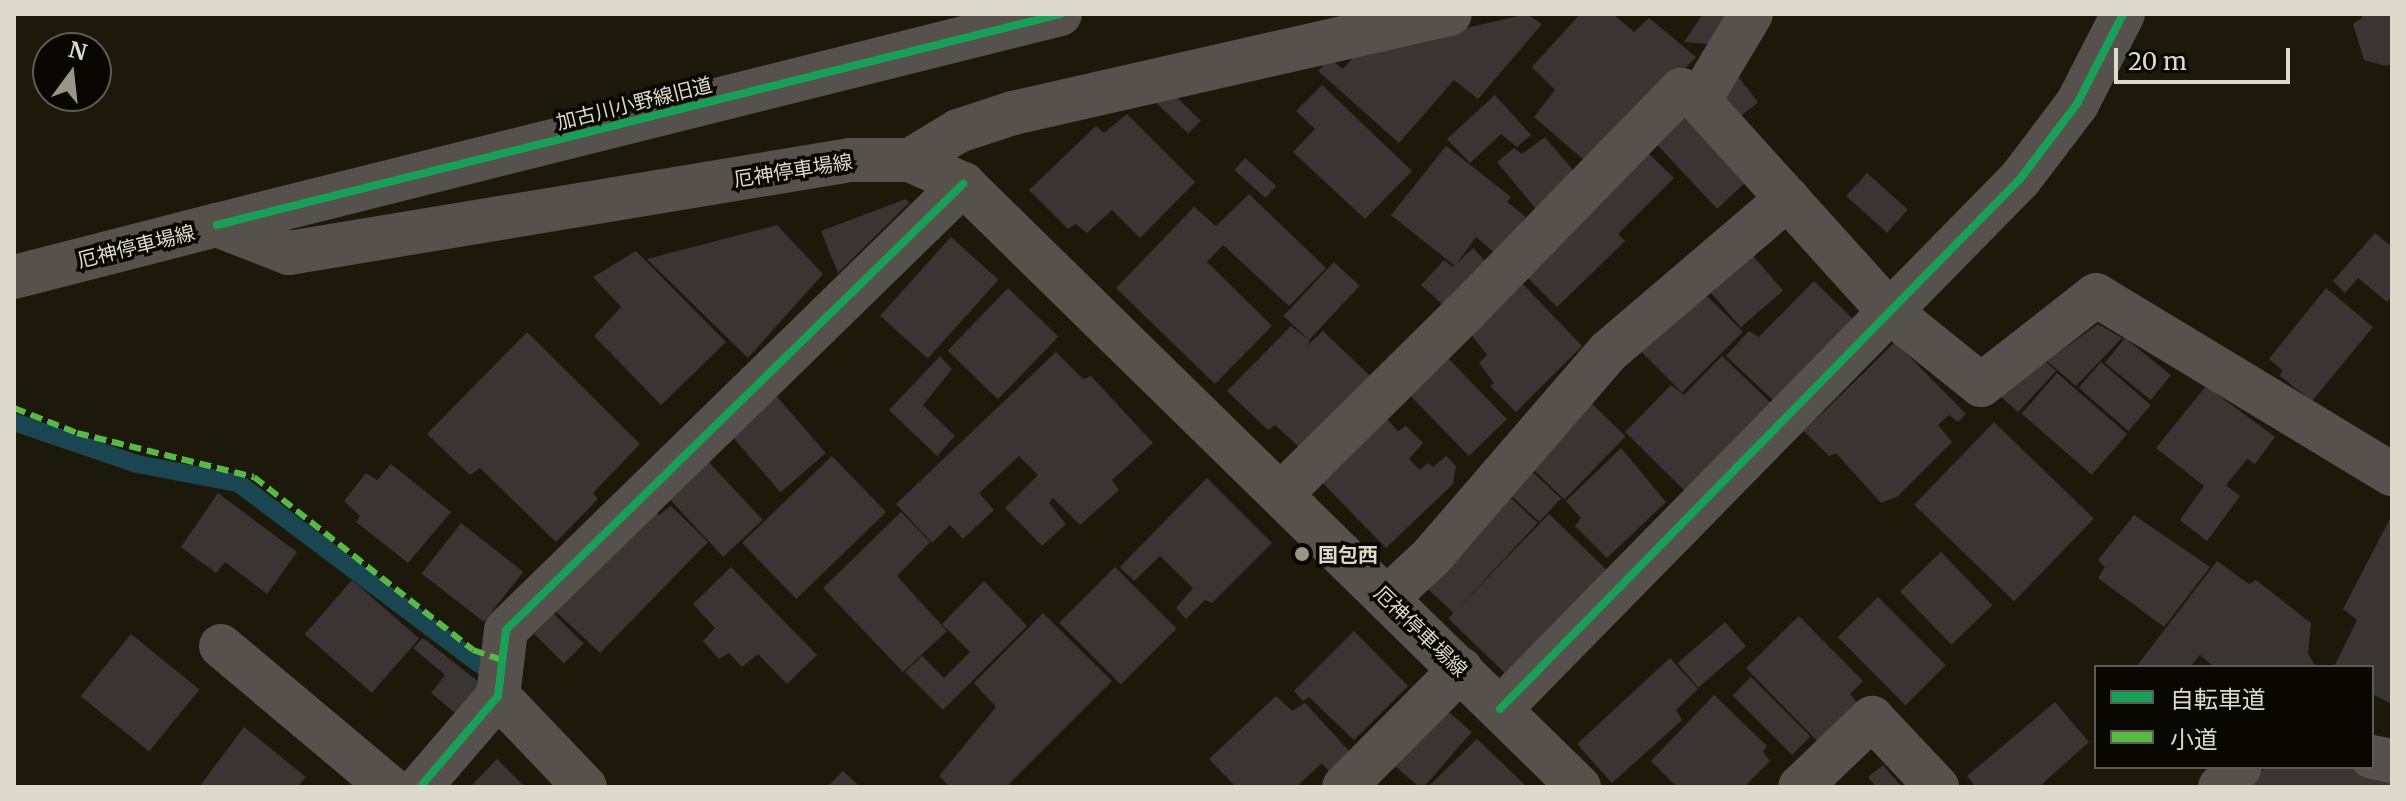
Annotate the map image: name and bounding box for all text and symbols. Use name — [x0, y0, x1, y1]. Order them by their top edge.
north arrow — [32, 32, 112, 112]
scale bar — [2118, 32, 2294, 82]
text: N — [66, 35, 90, 67]
text: 20 m — [2128, 46, 2187, 77]
street label: 加古川小野線旧道 — [553, 72, 715, 134]
street label: 厄神停車場線 — [732, 149, 854, 191]
street label: 厄神停車場線 — [75, 220, 197, 272]
place label: 国包西 — [1318, 542, 1378, 566]
marker: 国包西 — [1293, 545, 1311, 563]
street label: 厄神停車場線 — [1370, 581, 1472, 681]
legend — [2094, 665, 2374, 769]
text: 自転車道 — [2170, 684, 2266, 715]
text: 小道 — [2170, 724, 2218, 755]

